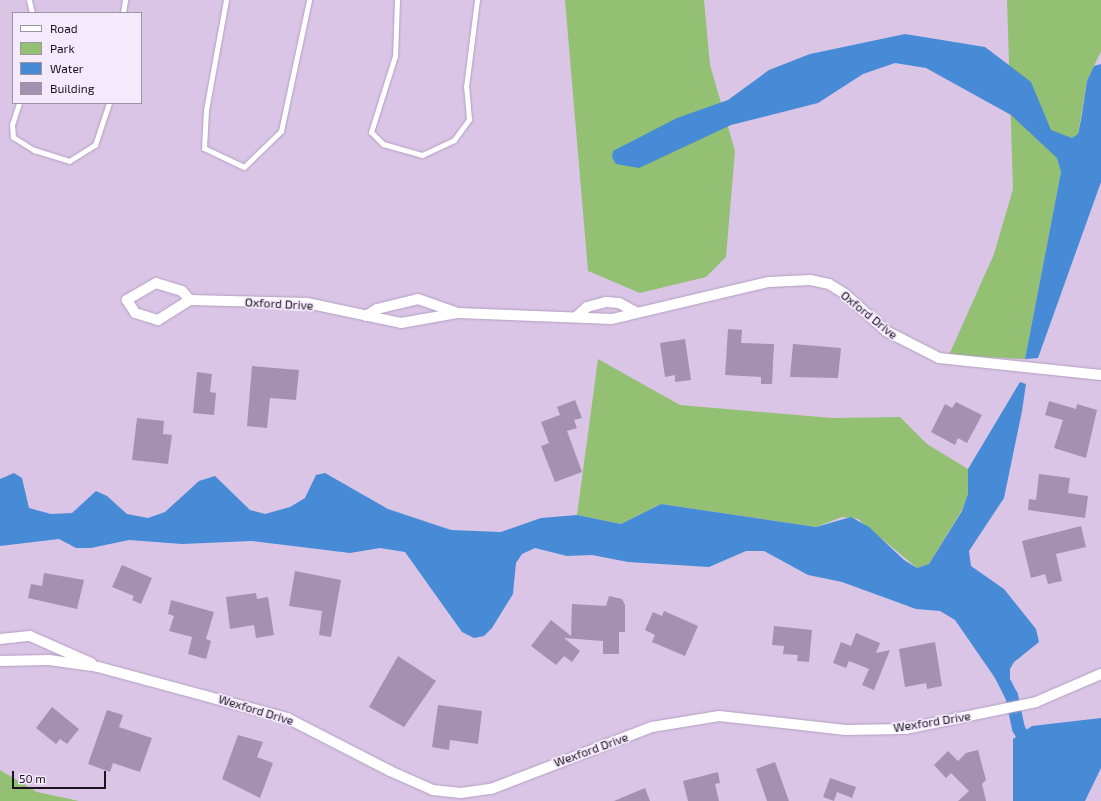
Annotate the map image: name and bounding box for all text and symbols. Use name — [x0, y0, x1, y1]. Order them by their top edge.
legend — [12, 12, 142, 104]
text: Road — [50, 21, 78, 35]
text: Park — [50, 41, 75, 55]
text: Water — [50, 61, 84, 75]
text: Building — [50, 81, 94, 95]
street label: Oxford Drive — [838, 288, 900, 342]
street label: Oxford Drive — [244, 295, 314, 313]
street label: Wexford Drive — [217, 692, 295, 728]
street label: Wexford Drive — [892, 709, 972, 735]
street label: Wexford Drive — [552, 730, 630, 770]
scale bar — [14, 763, 108, 789]
text: 50 m — [19, 771, 46, 785]

